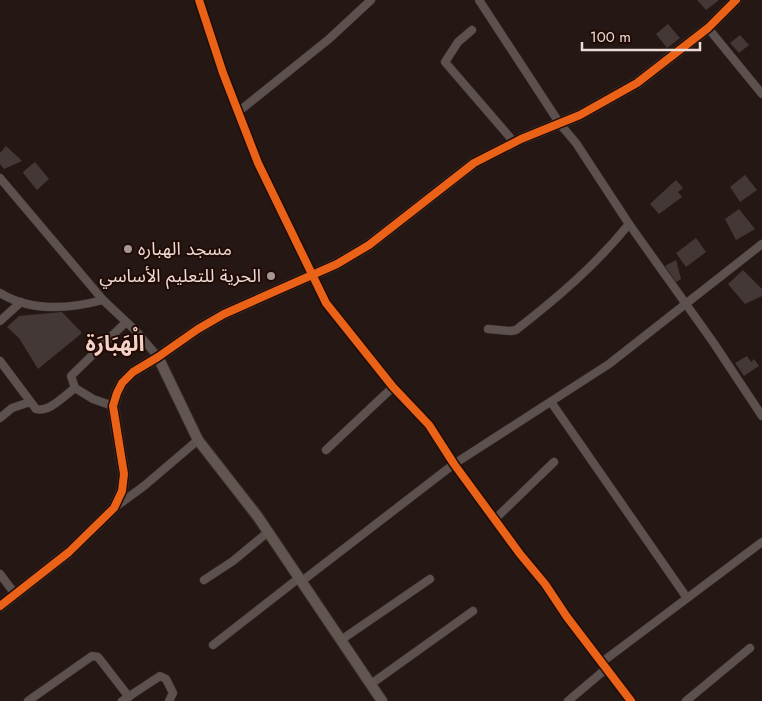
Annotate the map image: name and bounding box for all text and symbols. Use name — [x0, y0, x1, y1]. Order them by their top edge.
scale bar — [582, 20, 700, 52]
text: 100 m — [590, 26, 631, 48]
place label: مسجد الهباره — [138, 236, 232, 262]
marker: مسجد الهباره — [122, 243, 134, 255]
place label: الحرية للتعليم الأساسي — [99, 263, 261, 289]
marker: الحرية للتعليم الأساسي — [265, 270, 277, 282]
district label: الْهَبَارَة — [85, 326, 145, 359]

